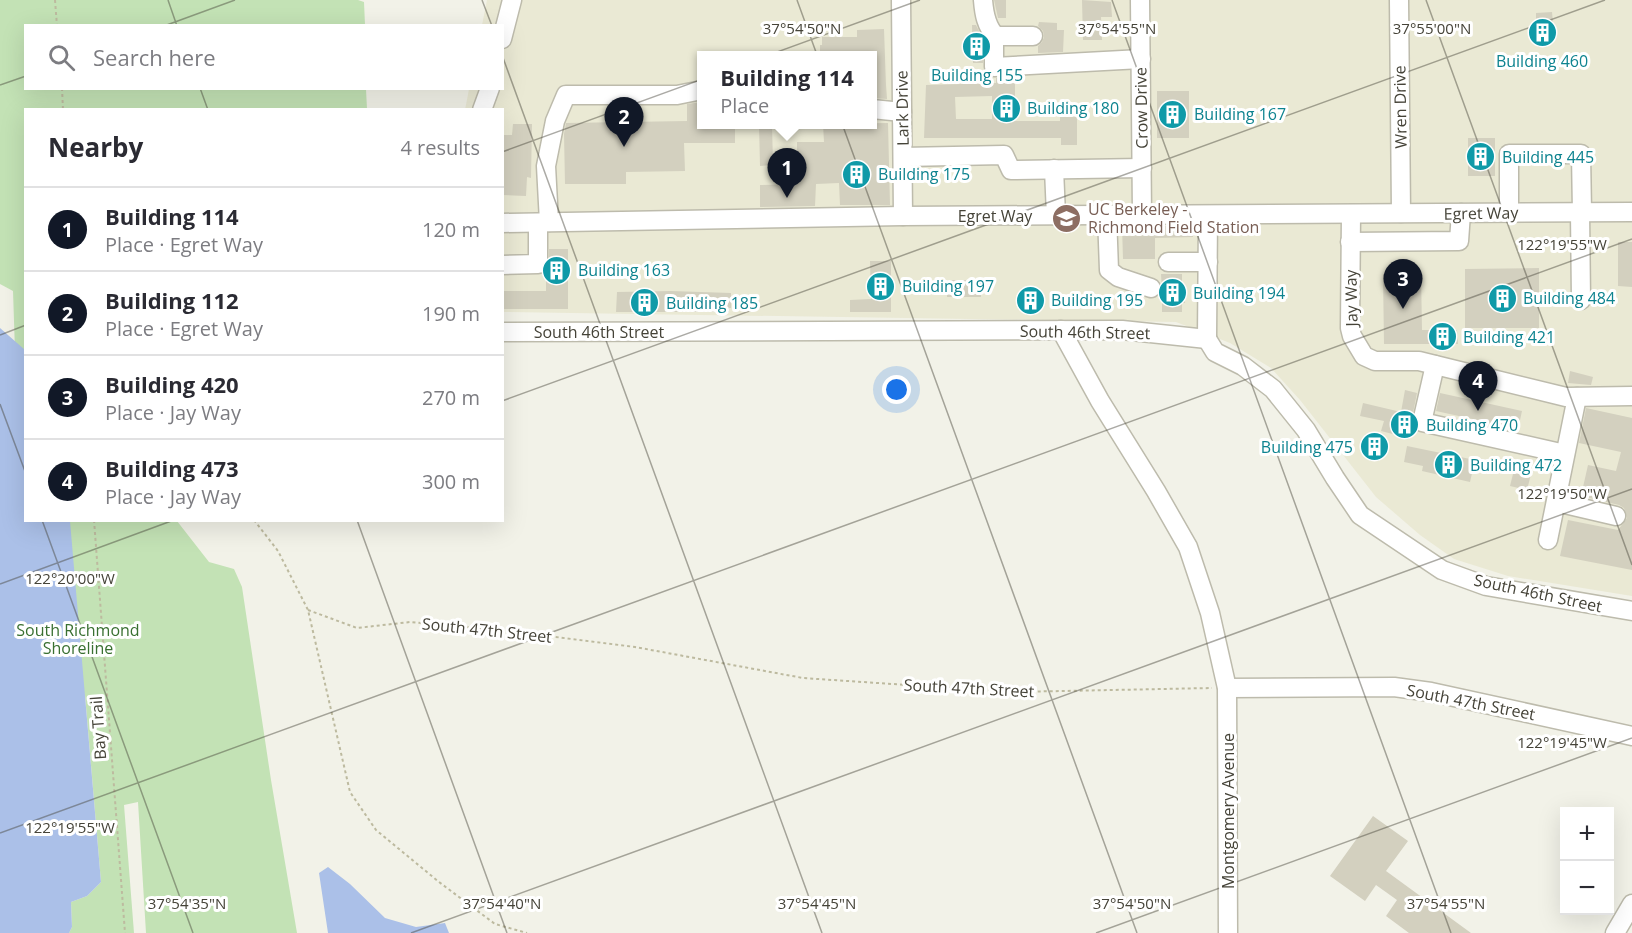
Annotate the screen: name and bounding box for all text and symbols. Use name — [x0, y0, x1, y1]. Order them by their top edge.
building icon: Building 460 — [1526, 17, 1558, 49]
text: 37°54'50"N — [763, 18, 841, 38]
text: 37°54'55"N — [1078, 18, 1156, 38]
text: 37°55'00"N — [1393, 18, 1471, 38]
search box — [24, 24, 504, 90]
building icon: Building 155 — [961, 31, 993, 63]
icon: search — [45, 41, 78, 74]
text: Search here — [93, 42, 216, 72]
place label: Building 460 — [1496, 50, 1588, 72]
popup — [697, 51, 877, 129]
text: Building 114 — [720, 62, 854, 92]
place label: Building 155 — [931, 64, 1023, 86]
street label: Wren Drive — [1388, 65, 1412, 149]
street label: Crow Drive — [1129, 67, 1153, 149]
street label: Lark Drive — [890, 70, 914, 146]
text: Place — [720, 92, 769, 119]
building icon: Building 180 — [990, 92, 1022, 124]
place label: Building 180 — [1027, 97, 1119, 119]
pin: 2 — [604, 98, 644, 147]
building icon: Building 167 — [1157, 98, 1189, 130]
place label: Building 167 — [1194, 103, 1286, 125]
text: Nearby — [48, 129, 143, 165]
text: 4 results — [400, 134, 480, 161]
building icon: Building 445 — [1465, 141, 1497, 173]
place label: Building 445 — [1502, 146, 1594, 168]
pin: 1 — [768, 148, 806, 198]
building icon: Building 175 — [841, 158, 873, 190]
place label: Building 175 — [878, 163, 970, 185]
place label: UC Berkeley - Richmond Field Station — [1088, 198, 1259, 238]
text: Building 114 — [105, 201, 239, 231]
street label: Egret Way — [1443, 201, 1519, 225]
school or university icon: UC Berkeley - Richmond Field Station — [1051, 202, 1083, 234]
street label: Egret Way — [958, 205, 1033, 227]
text: 1 — [62, 216, 73, 243]
text: 120 m — [422, 216, 480, 243]
text: Place · Egret Way — [105, 231, 263, 258]
text: 122°19'55"W — [1517, 234, 1607, 254]
building icon: Building 163 — [541, 254, 573, 286]
place label: Building 163 — [578, 259, 670, 281]
pin: 3 — [1384, 260, 1422, 309]
street label: Jay Way — [1339, 268, 1363, 329]
building icon: Building 197 — [865, 270, 897, 302]
place label: Building 197 — [902, 275, 994, 297]
building icon: Building 194 — [1156, 277, 1188, 309]
place label: Building 194 — [1193, 282, 1285, 304]
building icon: Building 484 — [1486, 282, 1518, 314]
building icon: Building 195 — [1014, 284, 1046, 316]
text: Building 112 — [105, 285, 239, 315]
building icon: Building 185 — [629, 287, 661, 319]
place label: Building 484 — [1523, 287, 1615, 309]
place label: Building 195 — [1051, 289, 1143, 311]
place label: Building 185 — [666, 292, 758, 314]
text: 2 — [62, 300, 73, 327]
text: 190 m — [422, 300, 480, 327]
text: Place · Egret Way — [105, 315, 263, 342]
street label: South 46th Street — [1020, 320, 1151, 344]
street label: South 46th Street — [534, 321, 665, 343]
building icon: Building 421 — [1426, 321, 1458, 353]
place label: Building 421 — [1463, 326, 1555, 348]
pin: 4 — [1458, 362, 1498, 411]
text: Building 420 — [105, 369, 239, 399]
your location — [882, 375, 911, 404]
text: 3 — [62, 384, 73, 411]
text: 270 m — [422, 384, 480, 411]
text: Place · Jay Way — [105, 399, 241, 426]
building icon: Building 470 — [1389, 409, 1421, 441]
place label: Building 470 — [1426, 414, 1518, 436]
building icon: Building 475 — [1358, 431, 1390, 463]
place label: Building 475 — [1261, 436, 1353, 458]
building icon: Building 472 — [1433, 449, 1465, 481]
text: Building 473 — [105, 453, 239, 483]
place label: Building 472 — [1470, 454, 1562, 476]
text: 4 — [62, 468, 73, 495]
text: 300 m — [422, 468, 480, 495]
text: Place · Jay Way — [105, 483, 241, 510]
text: 122°19'50"W — [1517, 483, 1607, 503]
text: 122°20'00"W — [25, 568, 115, 588]
street label: South 46th Street — [1472, 569, 1604, 617]
street label: South 47th Street — [421, 612, 553, 648]
park label: South Richmond Shoreline — [16, 619, 140, 659]
street label: South 47th Street — [903, 674, 1035, 702]
street label: South 47th Street — [1405, 679, 1537, 725]
street label: Bay Trail — [85, 695, 111, 761]
text: 122°19'45"W — [1517, 732, 1607, 752]
street label: Montgomery Avenue — [1217, 733, 1239, 889]
map controls — [1560, 807, 1614, 915]
button: + — [1560, 807, 1614, 861]
text: 122°19'55"W — [25, 817, 115, 837]
button: − — [1560, 861, 1614, 915]
text: 37°54'35"N — [148, 893, 226, 913]
text: 37°54'40"N — [463, 893, 541, 913]
text: 37°54'45"N — [778, 893, 856, 913]
text: 37°54'50"N — [1093, 893, 1171, 913]
text: 37°54'55"N — [1407, 893, 1485, 913]

